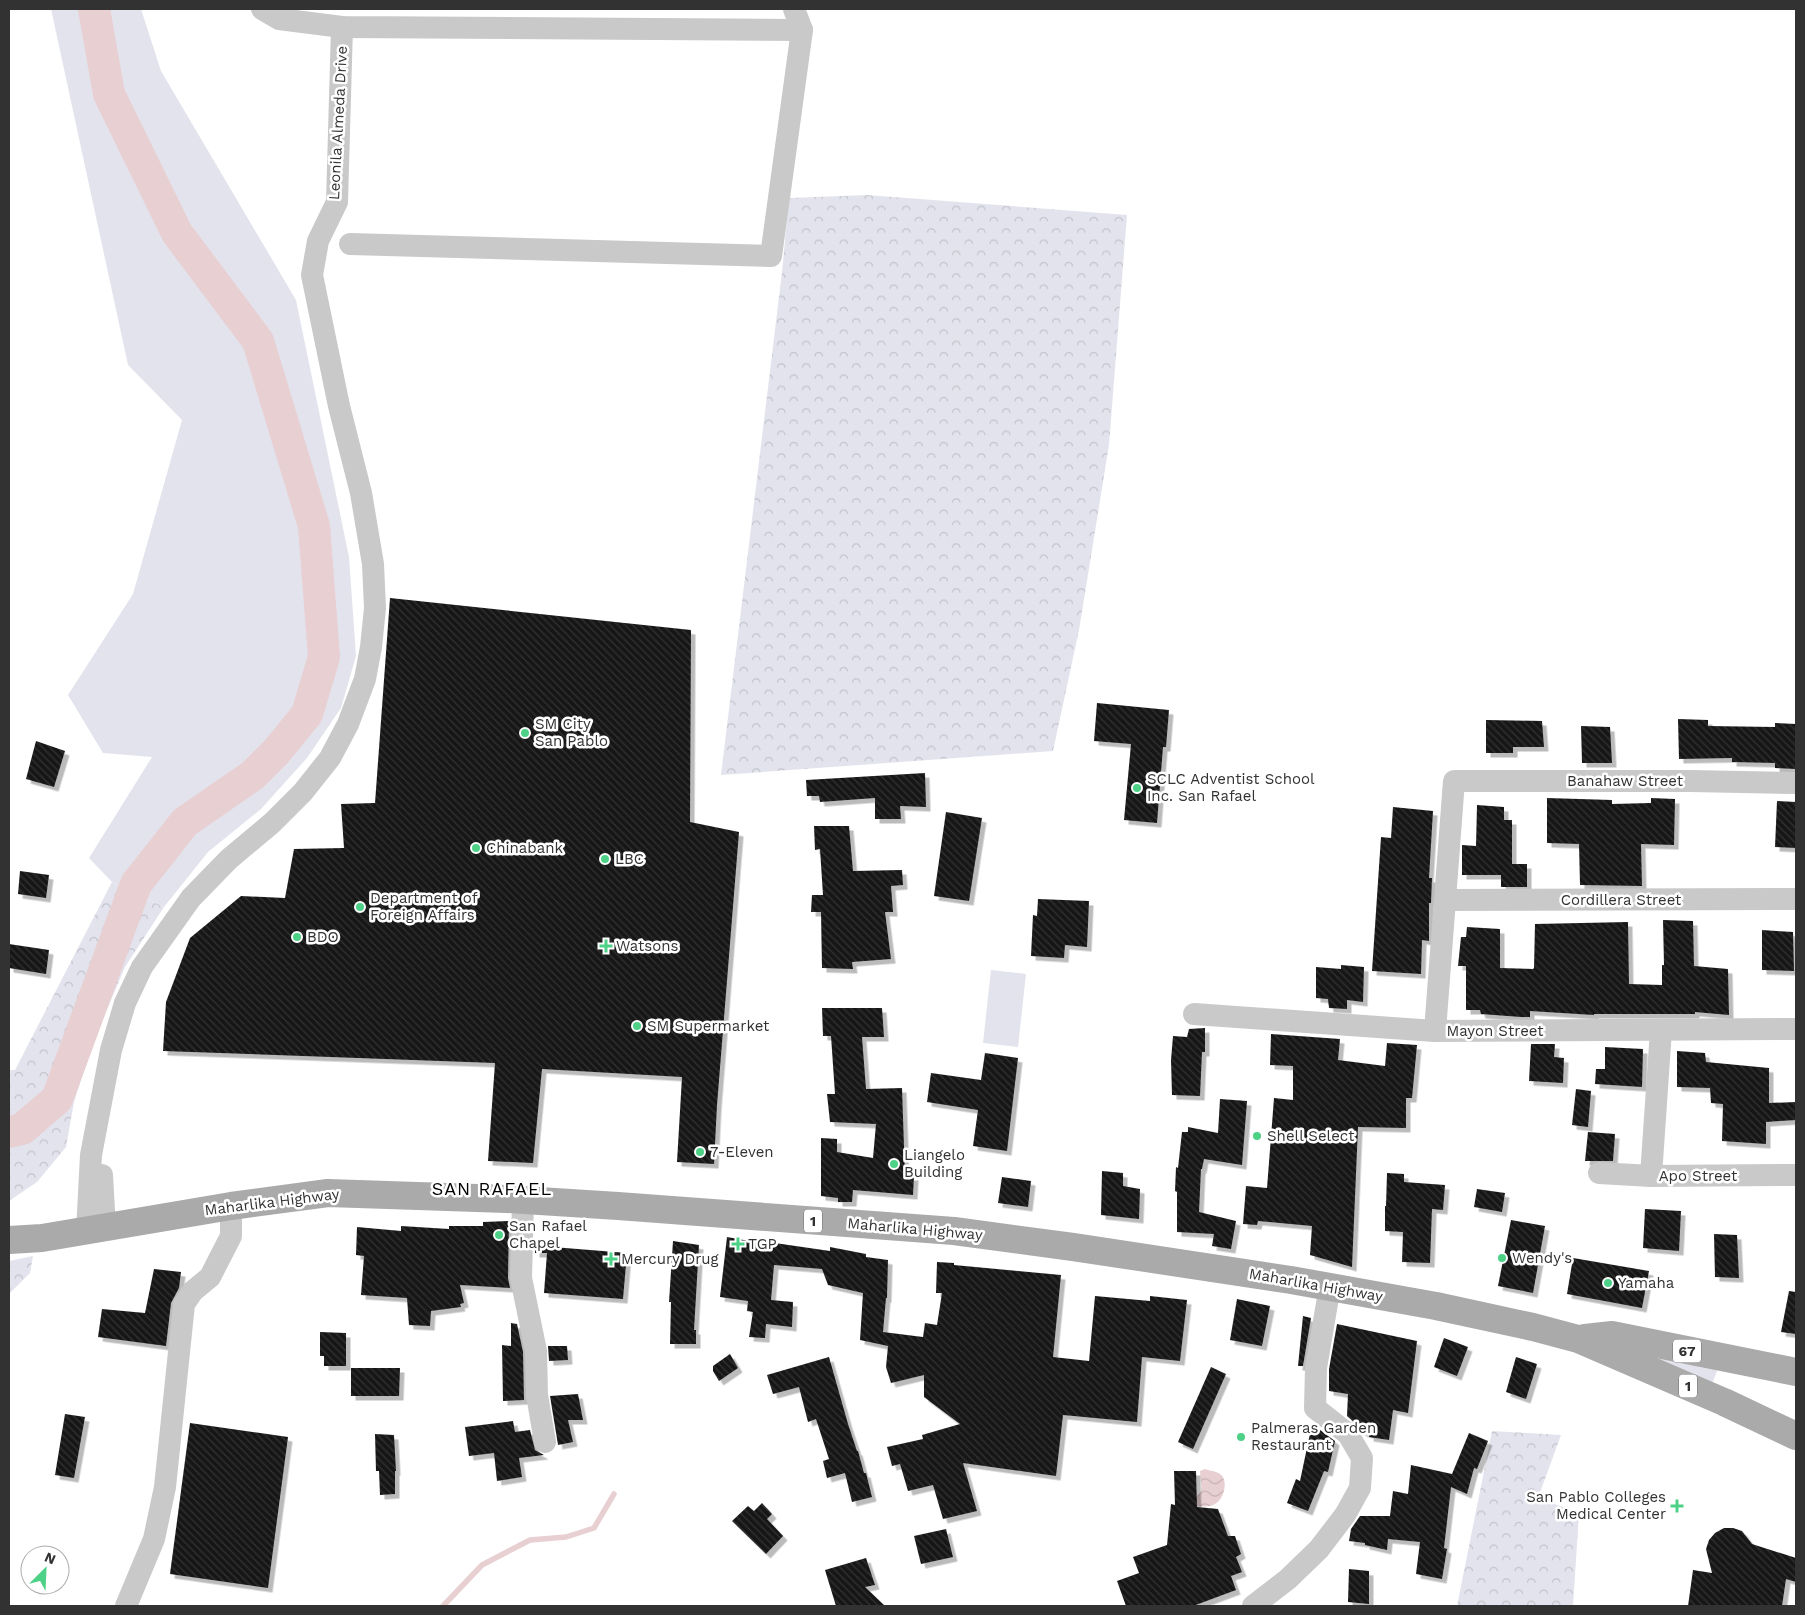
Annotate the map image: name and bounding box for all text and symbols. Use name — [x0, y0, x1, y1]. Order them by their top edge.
street label: Leonila Almeda Drive — [325, 45, 351, 201]
place label: SM City San Pablo — [535, 715, 608, 750]
marker: SM City San Pablo — [519, 727, 531, 739]
place label: SCLC Adventist School Inc. San Rafael — [1147, 770, 1315, 805]
street label: Banahaw Street — [1567, 772, 1684, 790]
marker: SCLC Adventist School Inc. San Rafael — [1131, 782, 1143, 794]
place label: Chinabank — [486, 839, 564, 857]
marker: Chinabank — [470, 842, 482, 854]
place label: LBC — [615, 850, 644, 868]
marker: LBC — [599, 853, 611, 865]
place label: Department of Foreign Affairs — [370, 889, 478, 924]
street label: Cordillera Street — [1561, 891, 1682, 909]
marker: Department of Foreign Affairs — [354, 901, 366, 913]
place label: BDO — [307, 928, 339, 946]
marker: BDO — [291, 931, 303, 943]
place label: Watsons — [616, 937, 678, 955]
marker: Watsons — [600, 940, 612, 952]
place label: SM Supermarket — [647, 1017, 770, 1035]
marker: SM Supermarket — [631, 1020, 643, 1032]
street label: Mayon Street — [1446, 1022, 1544, 1040]
place label: Shell Select — [1267, 1127, 1355, 1145]
marker: Shell Select — [1251, 1130, 1263, 1142]
place label: 7-Eleven — [710, 1143, 774, 1161]
marker: 7-Eleven — [694, 1146, 706, 1158]
place label: Liangelo Building — [904, 1146, 965, 1181]
marker: Liangelo Building — [888, 1158, 900, 1170]
street label: Apo Street — [1659, 1167, 1738, 1185]
district label: SAN RAFAEL — [432, 1178, 552, 1199]
street label: Maharlika Highway — [204, 1185, 341, 1219]
road number: 1 — [804, 1210, 822, 1232]
street label: Maharlika Highway — [847, 1214, 984, 1244]
place label: San Rafael Chapel — [509, 1217, 587, 1252]
marker: San Rafael Chapel — [493, 1229, 505, 1241]
place label: TGP — [748, 1235, 777, 1253]
marker: TGP — [732, 1238, 744, 1250]
place label: Wendy's — [1512, 1249, 1572, 1267]
place label: Mercury Drug — [621, 1250, 719, 1268]
marker: Wendy's — [1496, 1252, 1508, 1264]
marker: Mercury Drug — [605, 1253, 617, 1265]
street label: Maharlika Highway — [1248, 1264, 1385, 1306]
place label: Yamaha — [1618, 1274, 1675, 1292]
marker: Yamaha — [1602, 1277, 1614, 1289]
road number: 67 — [1673, 1340, 1701, 1362]
road number: 1 — [1679, 1374, 1697, 1398]
place label: Palmeras Garden Restaurant — [1251, 1419, 1376, 1454]
marker: Palmeras Garden Restaurant — [1235, 1431, 1247, 1443]
place label: San Pablo Colleges Medical Center — [1526, 1488, 1666, 1523]
marker: San Pablo Colleges Medical Center — [1670, 1499, 1684, 1513]
north arrow — [20, 1545, 70, 1595]
text: N — [42, 1549, 58, 1568]

